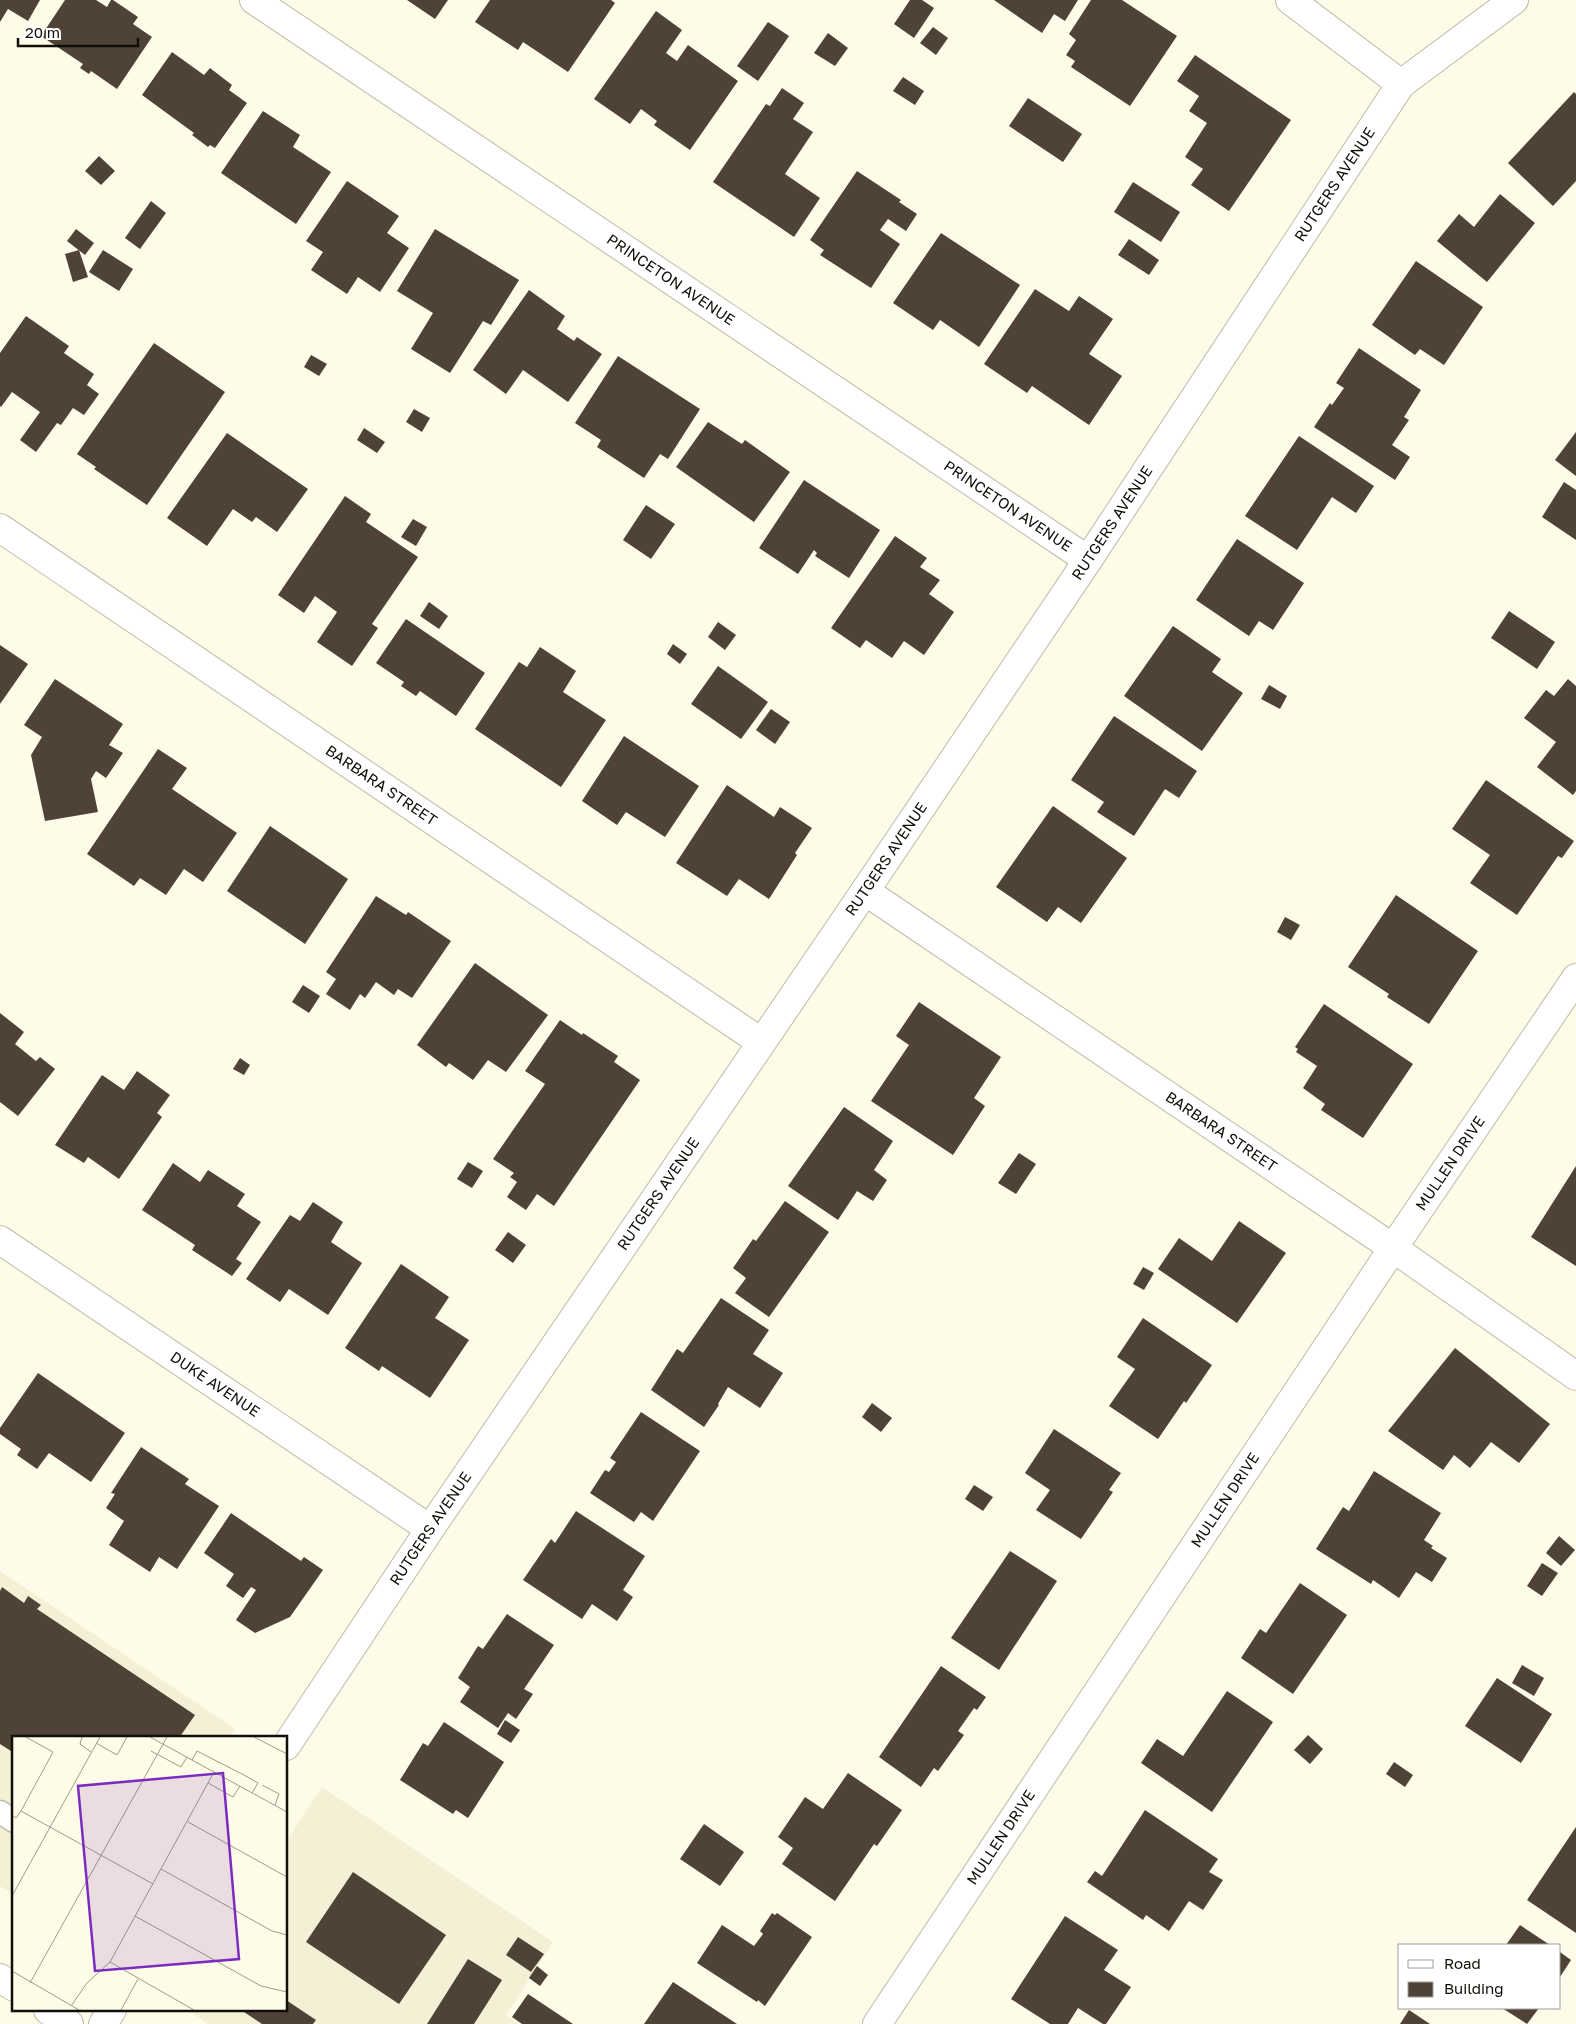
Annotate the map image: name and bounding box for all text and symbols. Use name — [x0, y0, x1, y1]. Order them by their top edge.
scale bar — [18, 15, 138, 47]
text: 20 m — [25, 23, 60, 41]
street label: RUTGERS AVENUE — [1290, 124, 1378, 244]
street label: PRINCETON AVENUE — [604, 230, 739, 328]
street label: PRINCETON AVENUE — [941, 456, 1076, 555]
street label: RUTGERS AVENUE — [1067, 462, 1155, 583]
street label: BARBARA STREET — [323, 741, 441, 829]
street label: RUTGERS AVENUE — [841, 799, 930, 919]
street label: BARBARA STREET — [1163, 1087, 1281, 1175]
street label: MULLEN DRIVE — [1411, 1112, 1488, 1213]
street label: RUTGERS AVENUE — [613, 1133, 702, 1253]
street label: DUKE AVENUE — [167, 1347, 264, 1420]
street label: MULLEN DRIVE — [1187, 1449, 1262, 1550]
street label: RUTGERS AVENUE — [385, 1468, 474, 1588]
inset map — [12, 1736, 288, 2012]
street label: MULLEN DRIVE — [962, 1786, 1038, 1888]
legend — [1398, 1944, 1561, 2009]
text: Road — [1444, 1954, 1481, 1972]
text: Building — [1444, 1979, 1504, 1997]

